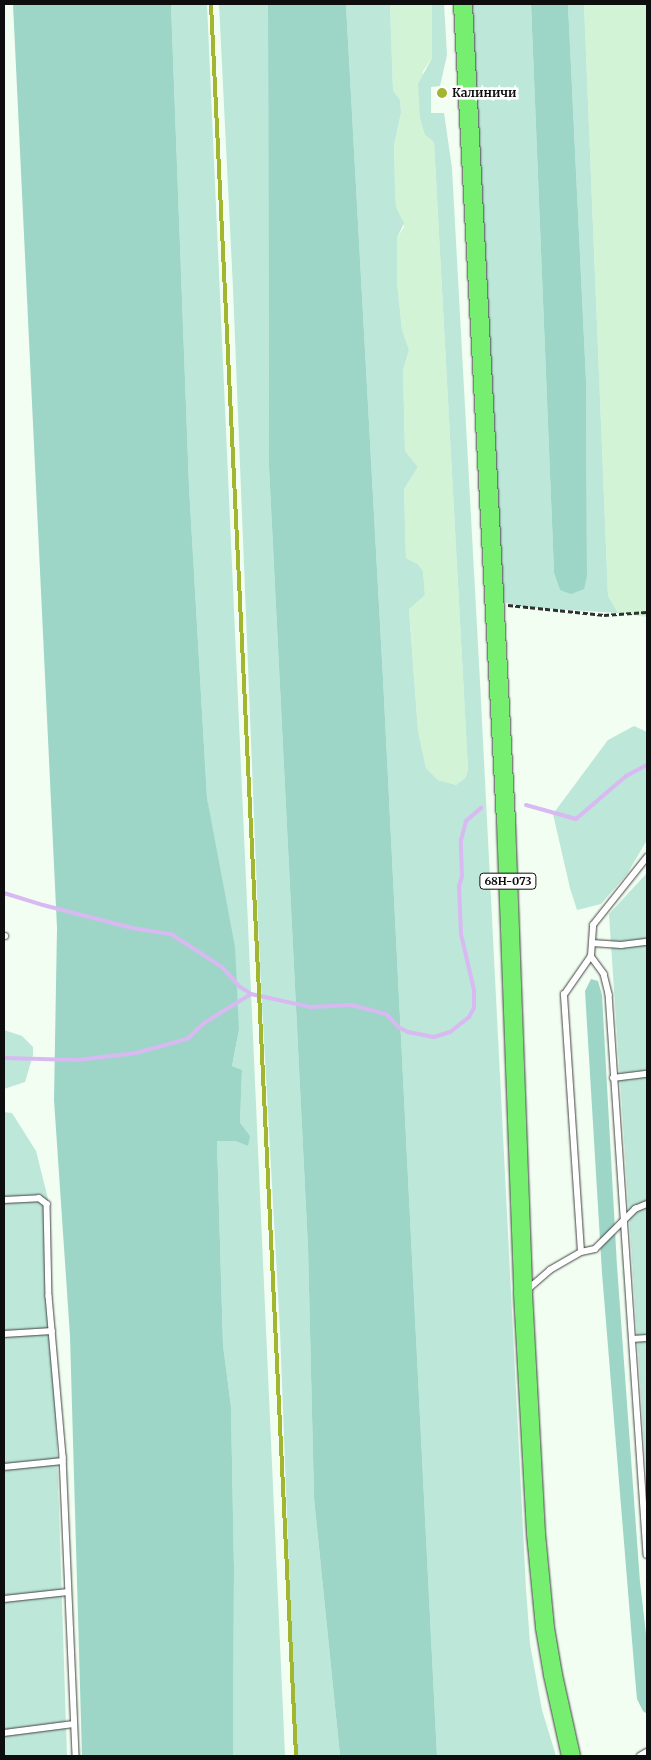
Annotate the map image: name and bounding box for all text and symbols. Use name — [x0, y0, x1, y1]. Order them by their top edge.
place label: Калиничи — [452, 86, 517, 100]
marker: Калиничи — [436, 87, 448, 99]
road number: 68Н-073 — [479, 872, 537, 889]

